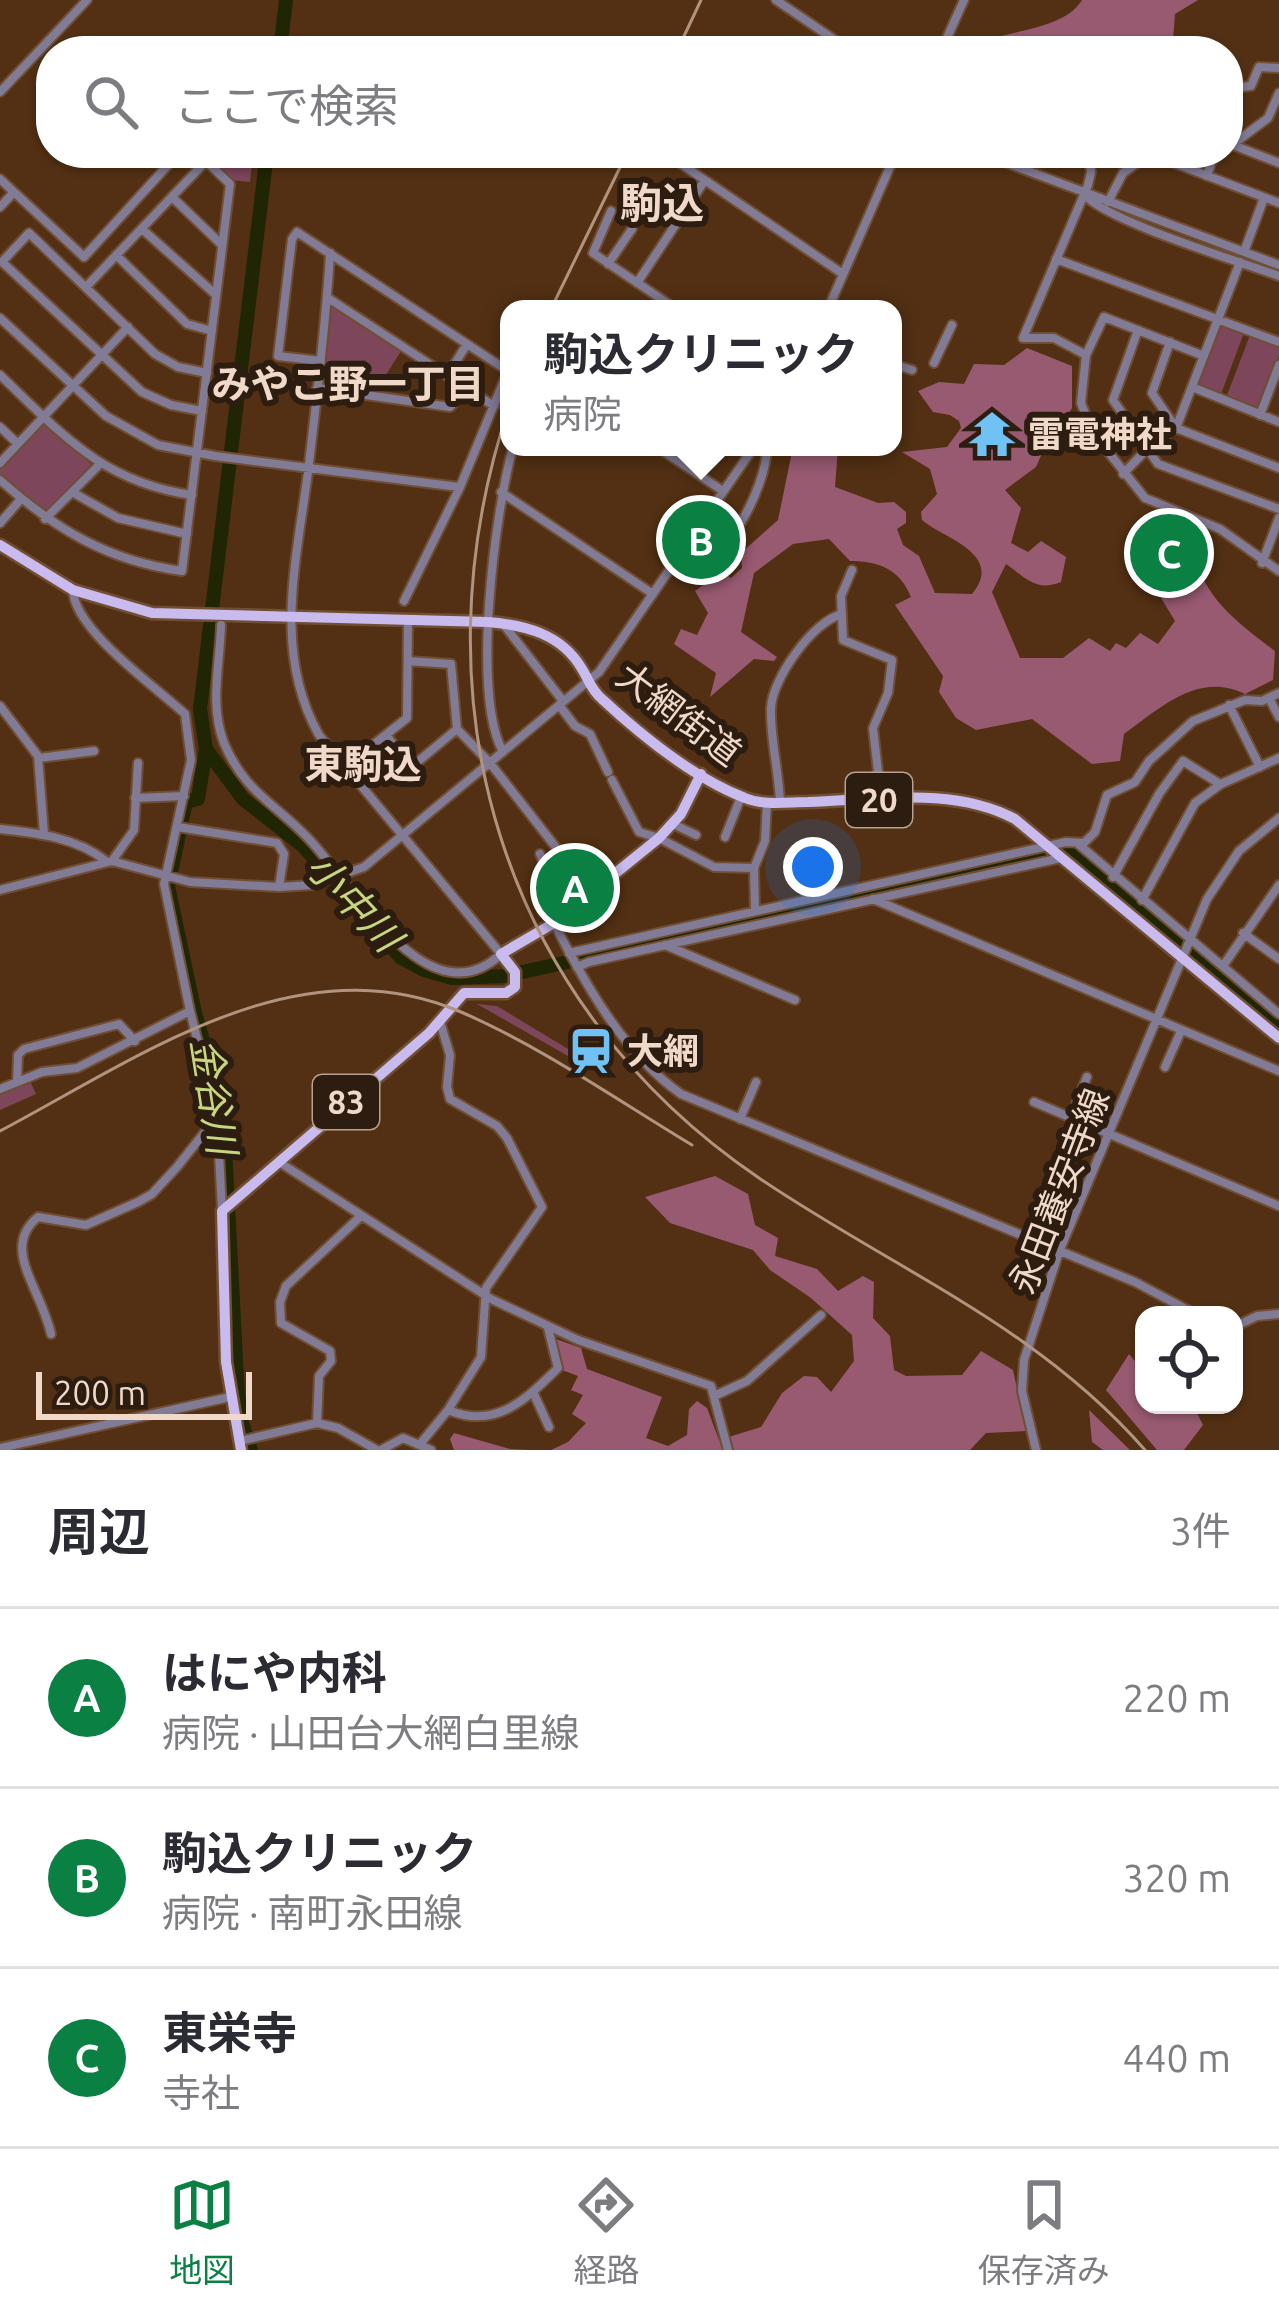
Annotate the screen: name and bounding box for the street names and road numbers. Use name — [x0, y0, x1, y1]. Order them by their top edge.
street label: 大網街道 — [609, 654, 749, 773]
road number: 20 — [846, 773, 912, 827]
road number: 83 — [313, 1075, 379, 1129]
street label: 永田養安寺線 — [1001, 1083, 1116, 1299]

